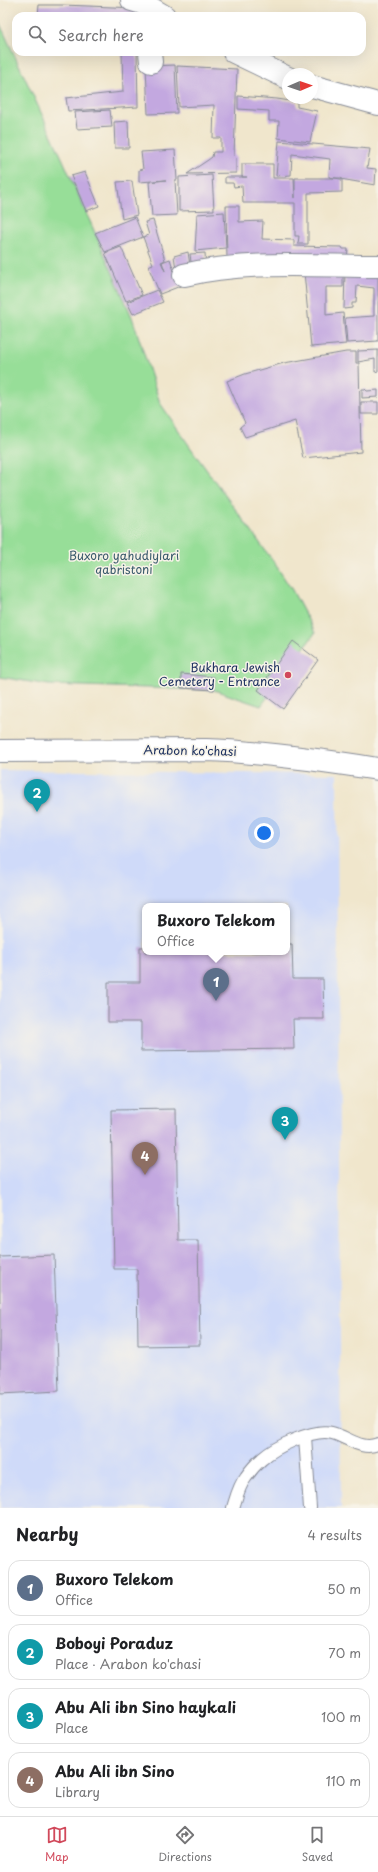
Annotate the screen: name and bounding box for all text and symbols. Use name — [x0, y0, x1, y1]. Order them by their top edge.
search box — [12, 12, 366, 56]
icon: search — [26, 23, 48, 45]
text: Search here — [58, 23, 144, 46]
north arrow — [282, 68, 318, 104]
park label: Buxoro yahudiylari qabristoni — [69, 546, 179, 578]
place label: Bukhara Jewish Cemetery - Entrance — [159, 658, 280, 690]
marker: Bukhara Jewish Cemetery - Entrance — [283, 670, 293, 680]
street label: Arabon ko'chasi — [143, 740, 237, 760]
pin: 2 — [24, 779, 50, 812]
your location — [254, 823, 274, 843]
popup — [142, 903, 290, 955]
text: Buxoro Telekom — [157, 908, 275, 931]
text: Office — [157, 931, 195, 950]
pin: 1 — [203, 968, 229, 1001]
pin: 3 — [272, 1107, 298, 1140]
pin: 4 — [132, 1142, 158, 1175]
text: Nearby — [16, 1521, 78, 1547]
text: 4 results — [308, 1525, 362, 1544]
text: Buxoro Telekom — [55, 1567, 173, 1590]
text: 1 — [27, 1579, 33, 1598]
text: 50 m — [327, 1579, 361, 1598]
text: Office — [55, 1590, 93, 1609]
text: Boboyi Poraduz — [55, 1631, 173, 1654]
text: 2 — [25, 1643, 35, 1662]
text: 70 m — [328, 1643, 361, 1662]
text: Place · Arabon ko'chasi — [55, 1654, 201, 1673]
text: Abu Ali ibn Sino haykali — [55, 1695, 236, 1718]
text: 3 — [26, 1707, 34, 1726]
text: 100 m — [321, 1707, 361, 1726]
text: Place — [55, 1718, 88, 1737]
text: Abu Ali ibn Sino — [55, 1759, 174, 1782]
text: 4 — [26, 1771, 34, 1790]
text: 110 m — [326, 1771, 361, 1790]
text: Library — [55, 1782, 100, 1801]
tab: Map — [45, 1824, 68, 1865]
tab: Directions — [158, 1824, 212, 1865]
tab: Saved — [302, 1824, 333, 1865]

